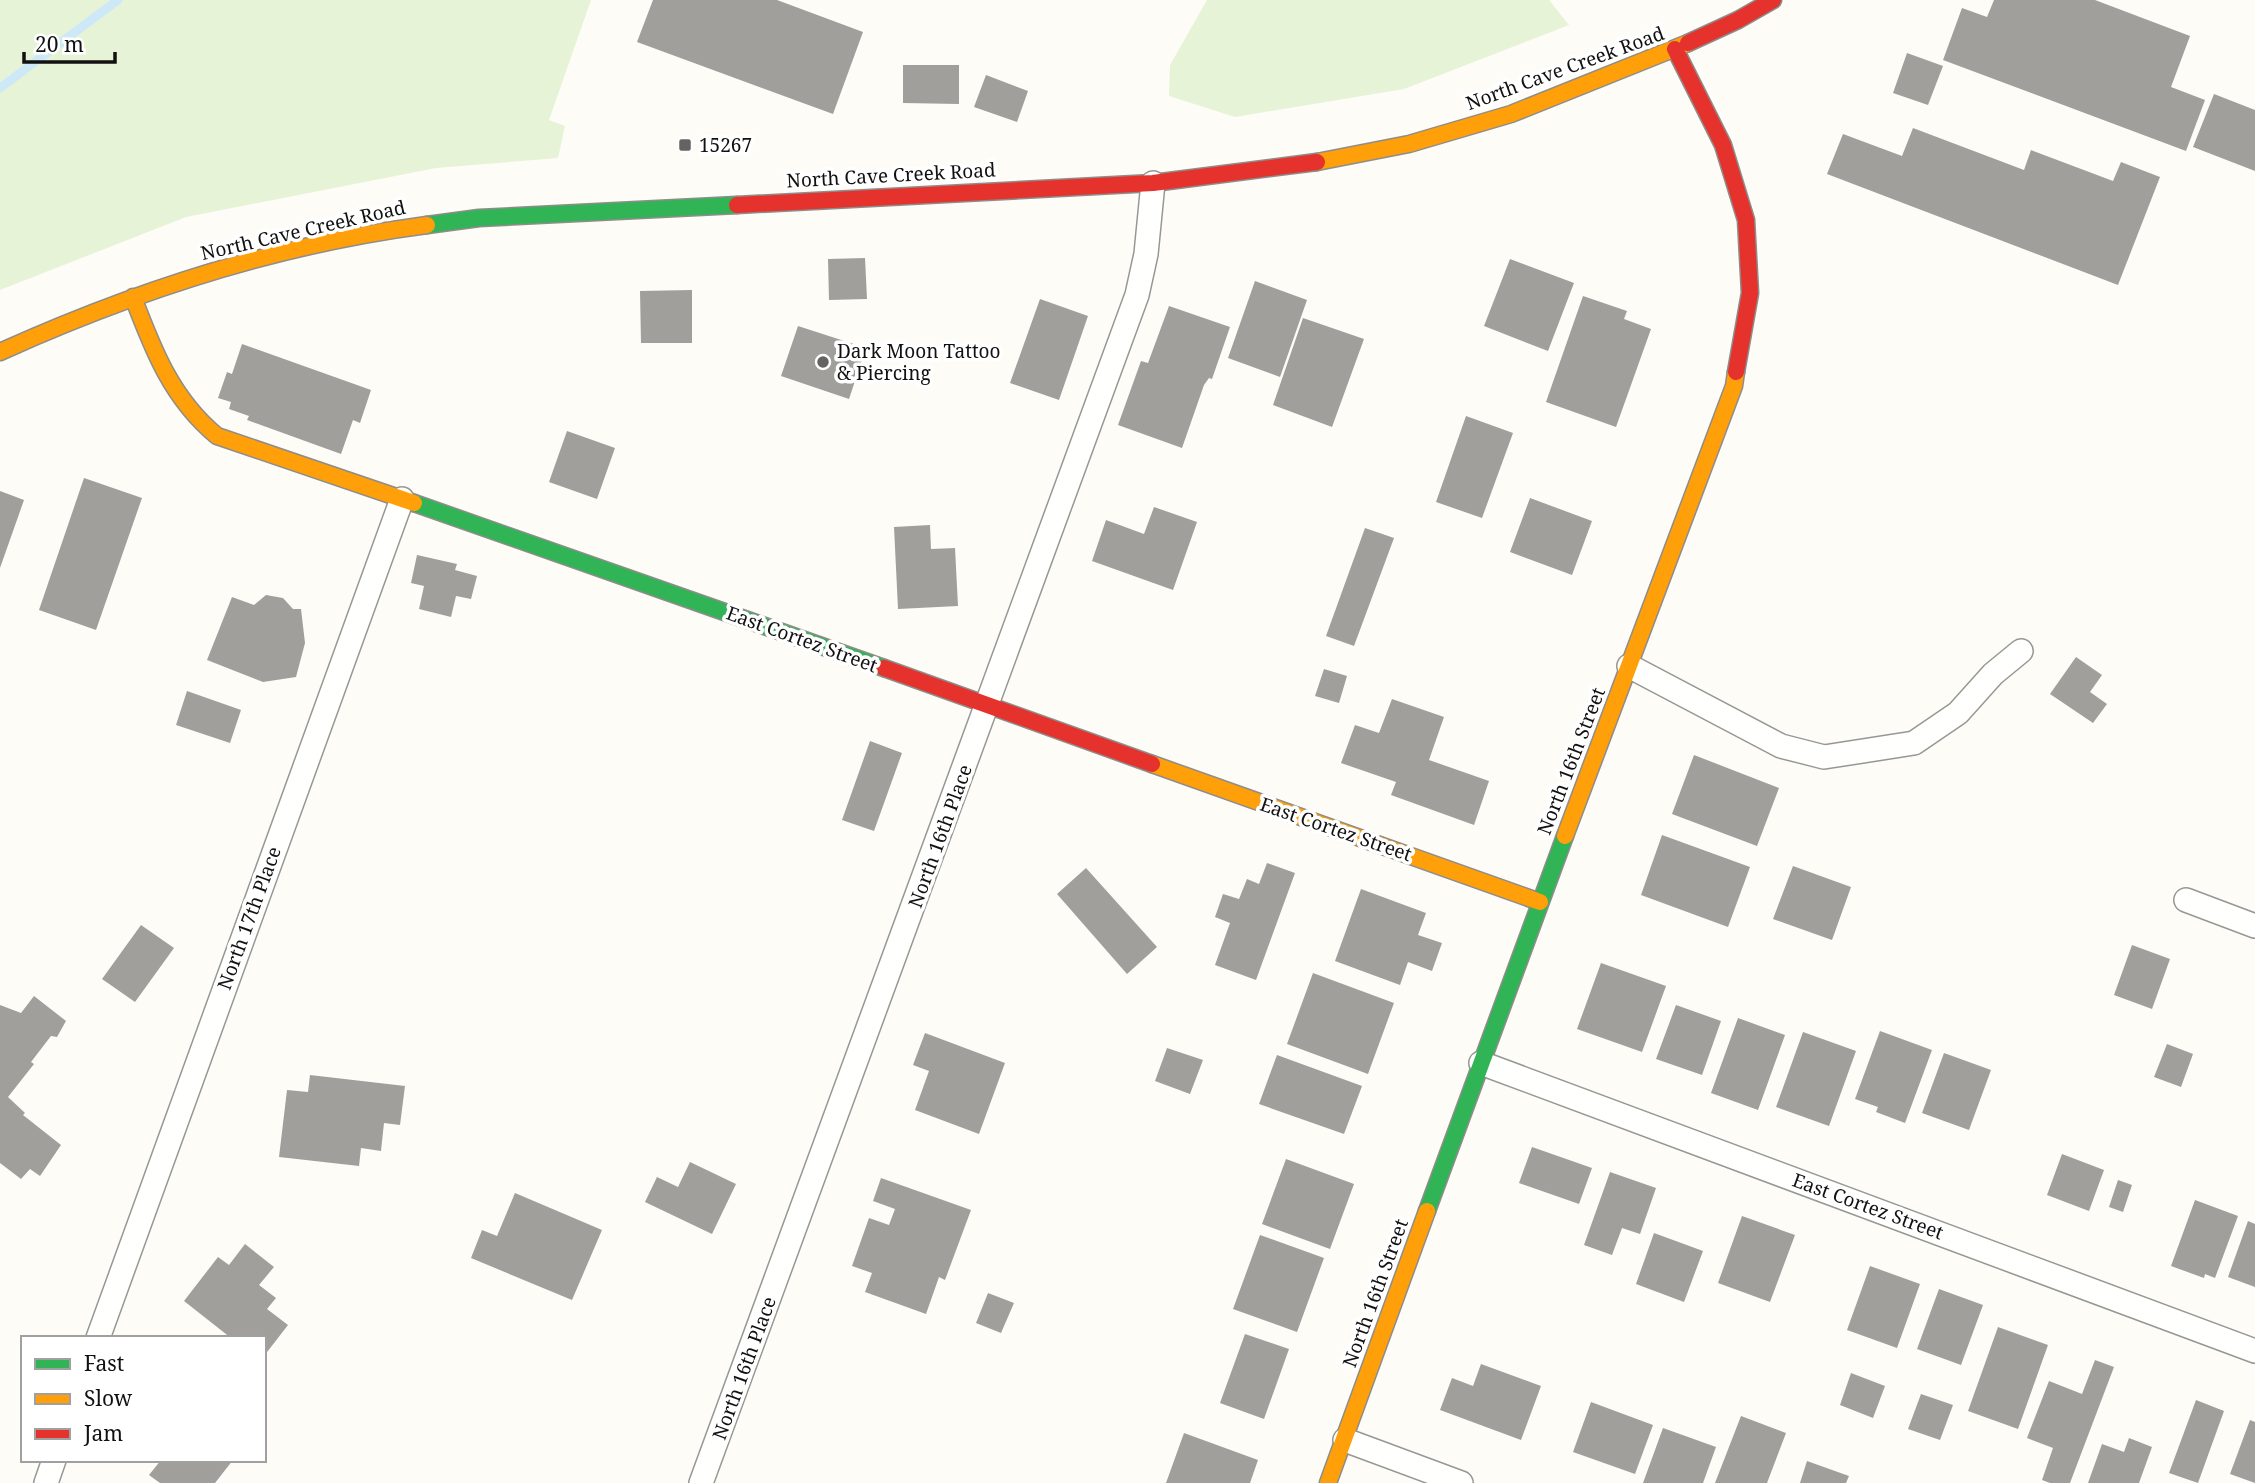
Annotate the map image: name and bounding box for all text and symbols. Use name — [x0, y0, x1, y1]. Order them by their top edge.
street label: North Cave Creek Road — [1462, 20, 1668, 116]
scale bar — [24, 21, 116, 65]
text: 20 m — [35, 30, 84, 58]
place label: 15267 — [699, 132, 752, 158]
marker: 15267 — [677, 137, 693, 153]
street label: North Cave Creek Road — [786, 157, 997, 193]
street label: North Cave Creek Road — [198, 194, 408, 266]
place label: Dark Moon Tattoo & Piercing — [837, 338, 1001, 386]
marker: Dark Moon Tattoo & Piercing — [815, 354, 831, 370]
street label: East Cortez Street — [723, 600, 881, 678]
street label: North 16th Street — [1531, 683, 1611, 838]
street label: North 16th Place — [902, 761, 978, 911]
street label: East Cortez Street — [1257, 791, 1416, 867]
street label: North 17th Place — [211, 843, 287, 993]
street label: East Cortez Street — [1789, 1167, 1947, 1245]
street label: North 16th Street — [1336, 1215, 1414, 1371]
street label: North 16th Place — [706, 1293, 782, 1443]
legend — [21, 1336, 266, 1462]
text: Fast — [84, 1349, 124, 1377]
text: Slow — [84, 1384, 133, 1412]
text: Jam — [83, 1419, 123, 1447]

